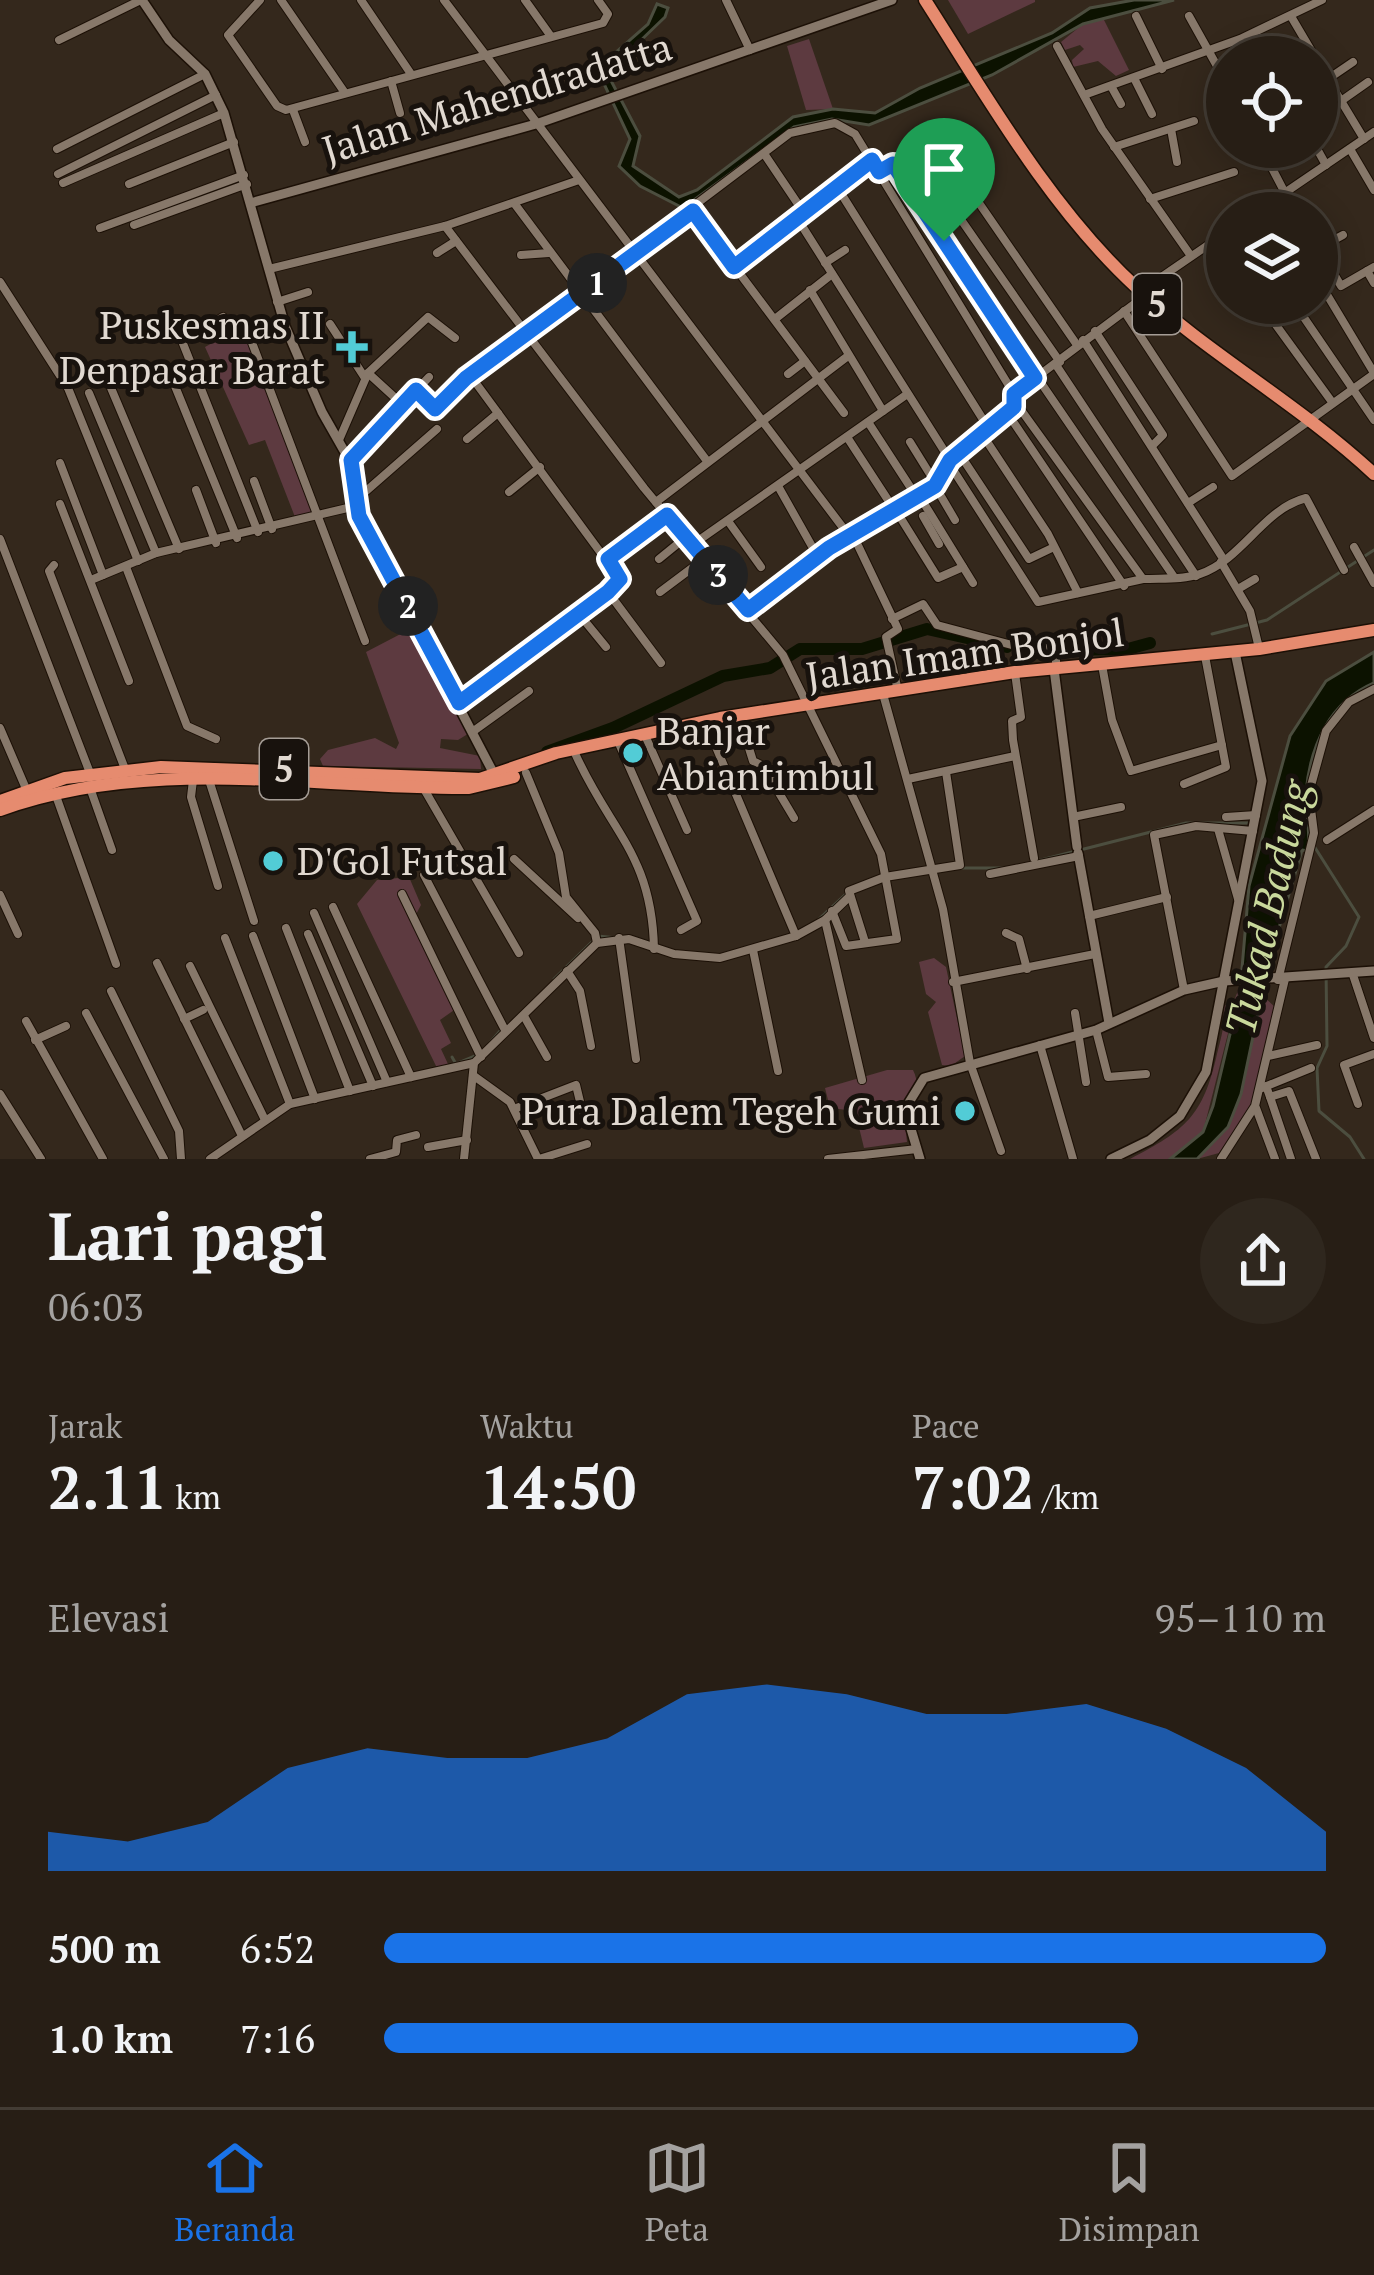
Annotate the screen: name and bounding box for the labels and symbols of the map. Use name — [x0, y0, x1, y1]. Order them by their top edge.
street label: Jalan Mahendradatta — [316, 19, 678, 175]
pin — [893, 118, 995, 241]
pin: 1 — [567, 253, 627, 313]
road number: 5 — [1133, 274, 1181, 334]
place label: Puskesmas II Denpasar Barat — [59, 298, 325, 395]
marker: Puskesmas II Denpasar Barat — [336, 331, 368, 363]
pin: 3 — [688, 545, 748, 605]
pin: 2 — [378, 576, 438, 636]
street label: Jalan Imam Bonjol — [803, 605, 1127, 701]
place label: Banjar Abiantimbul — [657, 704, 875, 801]
road number: 5 — [260, 739, 308, 799]
marker: Banjar Abiantimbul — [620, 740, 646, 766]
water label: Tukad Badung — [1211, 773, 1324, 1040]
place label: D'Gol Futsal — [297, 834, 507, 886]
marker: D'Gol Futsal — [260, 848, 286, 874]
place label: Pura Dalem Tegeh Gumi — [521, 1084, 941, 1136]
marker: Pura Dalem Tegeh Gumi — [952, 1098, 978, 1124]

